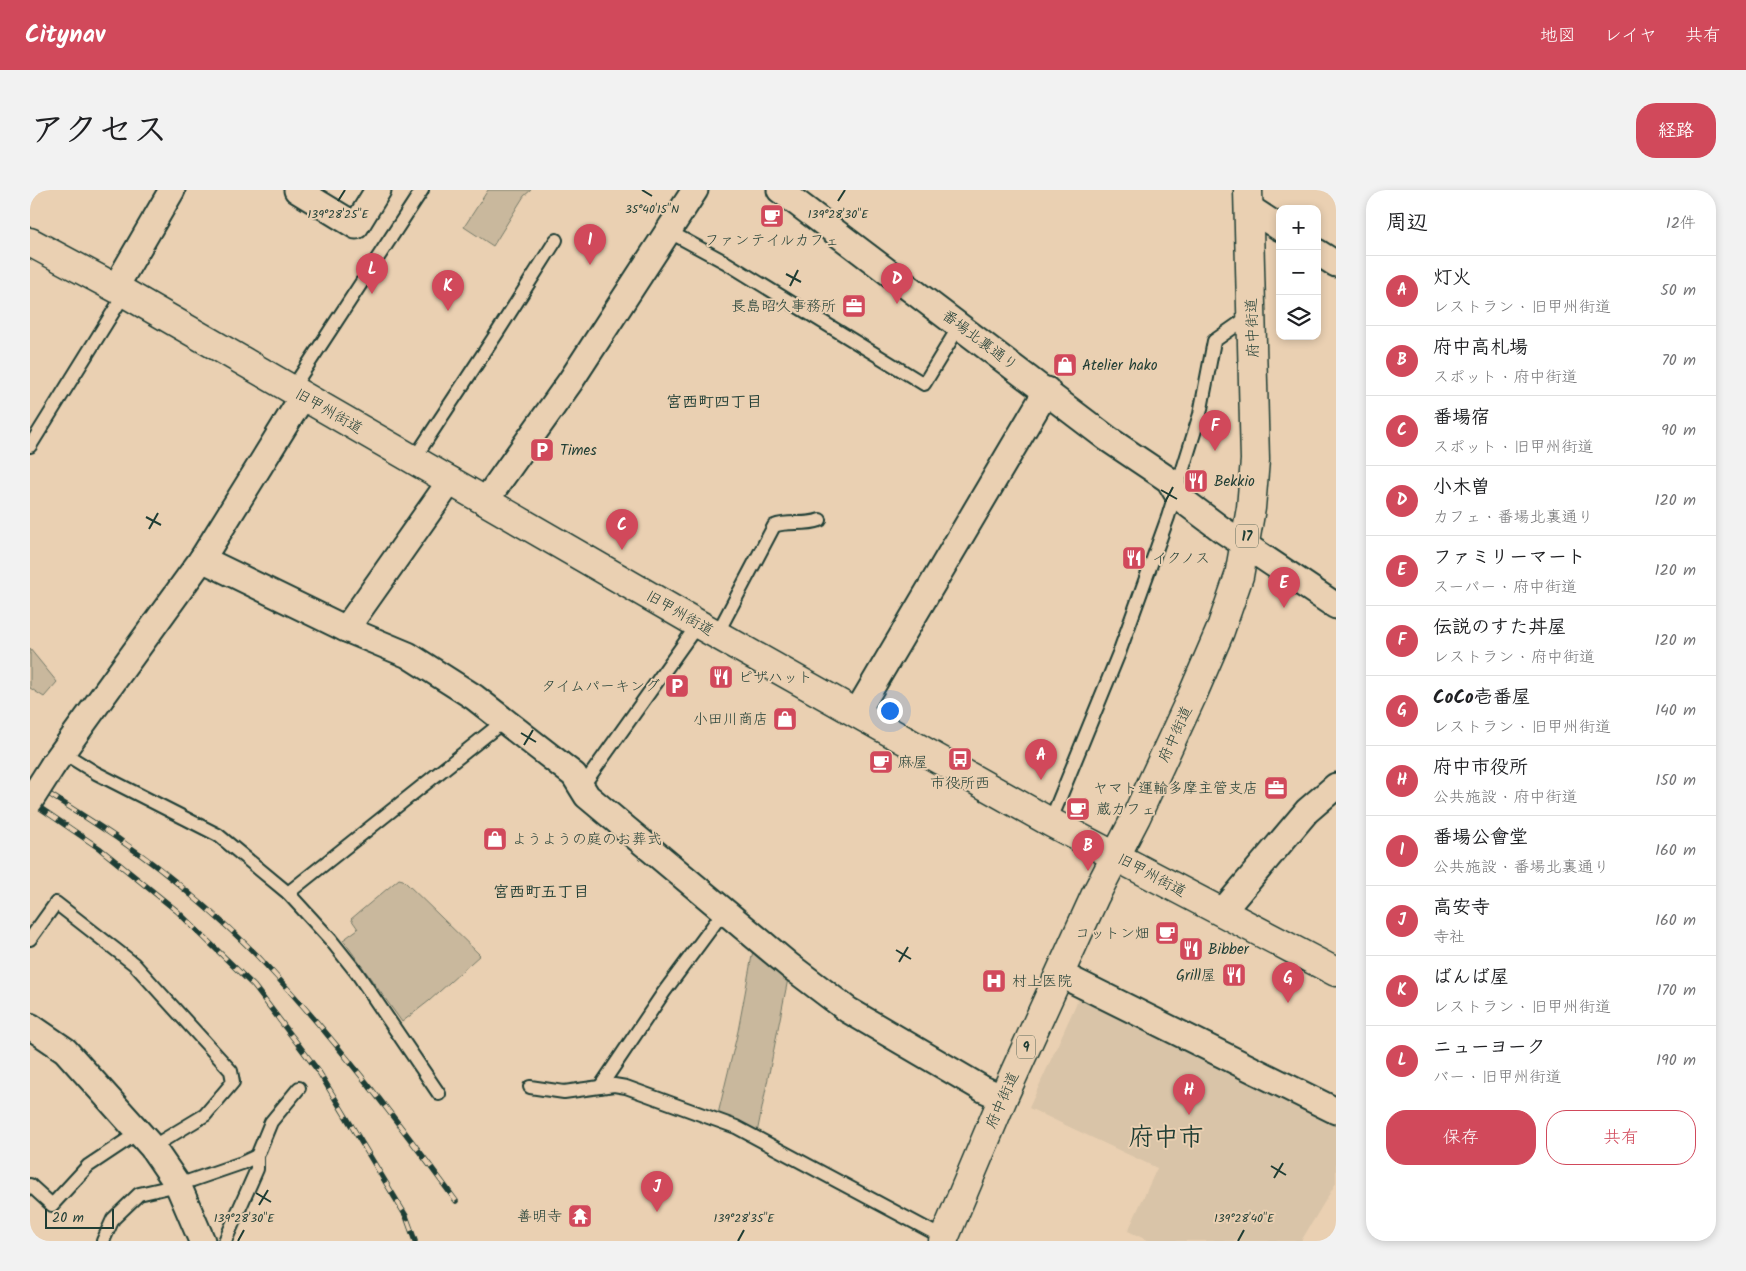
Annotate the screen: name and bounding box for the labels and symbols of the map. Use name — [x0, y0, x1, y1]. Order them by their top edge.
text: 35°40'15"N — [625, 200, 679, 219]
cafe icon: ファンテイルカフェ — [759, 203, 785, 229]
text: 139°28'25"E — [308, 205, 369, 224]
text: 139°28'30"E — [808, 205, 869, 224]
pin: I — [574, 224, 606, 265]
place label: ファンテイルカフェ — [704, 229, 840, 253]
pin: L — [356, 253, 388, 294]
pin: D — [881, 263, 913, 304]
pin: K — [432, 270, 464, 311]
office icon: 長島昭久事務所 — [841, 293, 867, 319]
place label: 長島昭久事務所 — [731, 295, 836, 319]
street label: 府中街道 — [1240, 298, 1266, 358]
street label: 番場北裏通り — [936, 304, 1023, 377]
shop icon: Atelier hako — [1052, 352, 1078, 378]
place label: Atelier hako — [1082, 354, 1158, 378]
street label: 旧甲州街道 — [290, 383, 367, 441]
district label: 宮西町四丁目 — [666, 390, 762, 415]
pin: F — [1199, 410, 1231, 451]
parking icon: Times — [529, 437, 555, 463]
place label: Times — [560, 439, 597, 463]
restaurant icon: Bekkio — [1183, 468, 1209, 494]
place label: Bekkio — [1214, 470, 1255, 494]
pin: C — [606, 509, 638, 550]
road number: 17 — [1236, 524, 1258, 548]
restaurant icon: イクノス — [1121, 545, 1147, 571]
place label: イクノス — [1152, 547, 1210, 571]
pin: E — [1268, 567, 1300, 608]
street label: 旧甲州街道 — [641, 585, 718, 643]
restaurant icon: ピザハット — [708, 664, 734, 690]
place label: ピザハット — [738, 666, 813, 690]
parking icon: タイムパーキング — [664, 673, 690, 699]
place label: タイムパーキング — [541, 675, 660, 699]
your location — [877, 698, 903, 724]
street label: 府中街道 — [1152, 702, 1199, 767]
shop icon: 小田川商店 — [772, 706, 798, 732]
place label: 小田川商店 — [693, 708, 768, 732]
pin: A — [1025, 739, 1057, 780]
bus stop icon: 市役所西 — [947, 746, 973, 772]
cafe icon: 麻屋 — [868, 749, 894, 775]
place label: 麻屋 — [898, 751, 928, 775]
place label: 市役所西 — [930, 772, 990, 796]
office icon: ヤマト運輸多摩主管支店 — [1263, 775, 1289, 801]
place label: ヤマト運輸多摩主管支店 — [1093, 777, 1258, 801]
cafe icon: 蔵カフェ — [1065, 796, 1091, 822]
place label: 蔵カフェ — [1096, 798, 1156, 822]
shop icon: ようようの庭のお葬式 — [482, 826, 508, 852]
place label: ようようの庭のお葬式 — [512, 828, 662, 852]
pin: B — [1072, 830, 1104, 871]
street label: 旧甲州街道 — [1113, 848, 1190, 904]
district label: 宮西町五丁目 — [493, 880, 589, 905]
cafe icon: コットン畑 — [1154, 920, 1180, 946]
place label: コットン畑 — [1075, 922, 1150, 946]
restaurant icon: Bibber — [1178, 936, 1204, 962]
place label: Bibber — [1208, 938, 1250, 962]
restaurant icon: Grill屋 — [1221, 962, 1247, 988]
pin: G — [1272, 962, 1304, 1003]
place label: Grill屋 — [1176, 964, 1216, 988]
hospital icon: 村上医院 — [981, 968, 1007, 994]
place label: 村上医院 — [1012, 970, 1072, 994]
road number: 9 — [1017, 1036, 1035, 1059]
street label: 府中街道 — [980, 1068, 1026, 1133]
pin: H — [1173, 1074, 1205, 1115]
district label: 府中市 — [1128, 1118, 1204, 1158]
pin: J — [641, 1171, 673, 1212]
temple icon: 善明寺 — [567, 1203, 593, 1229]
place label: 善明寺 — [517, 1205, 562, 1229]
scale bar — [45, 1206, 114, 1229]
text: 139°28'30"E — [214, 1209, 275, 1228]
text: 139°28'35"E — [714, 1209, 775, 1228]
text: 139°28'40"E — [1214, 1209, 1275, 1228]

